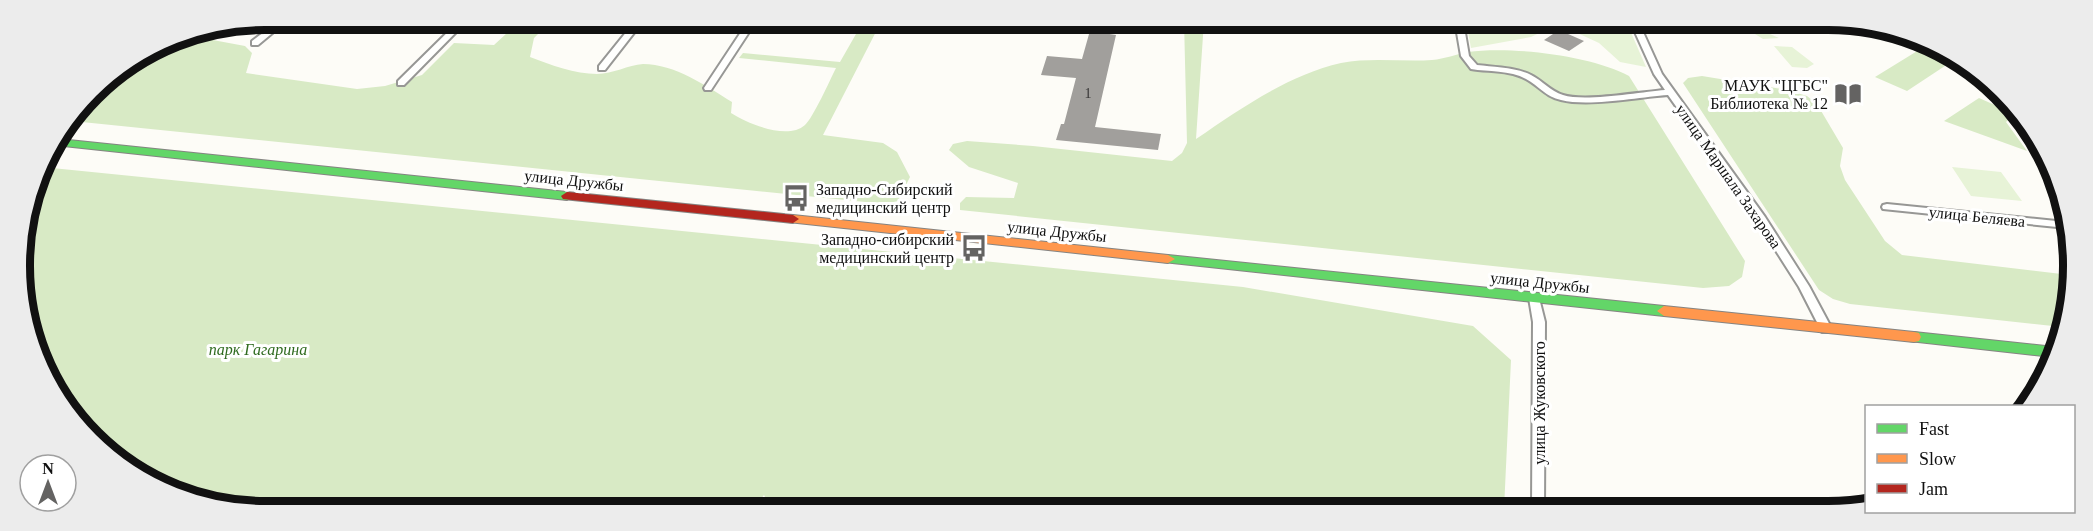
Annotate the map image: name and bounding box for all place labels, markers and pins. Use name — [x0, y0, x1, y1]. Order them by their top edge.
place label: МАУК "ЦГБС" Библиотека № 12 — [1710, 77, 1828, 112]
library icon: МАУК "ЦГБС" Библиотека № 12 — [1833, 79, 1863, 109]
place label: Западно-Сибирский медицинский центр — [816, 181, 953, 217]
bus stop icon: Западно-Сибирский медицинский центр — [781, 183, 811, 213]
place label: Западно-сибирский медицинский центр — [819, 231, 954, 267]
bus stop icon: Западно-сибирский медицинский центр — [959, 233, 989, 263]

